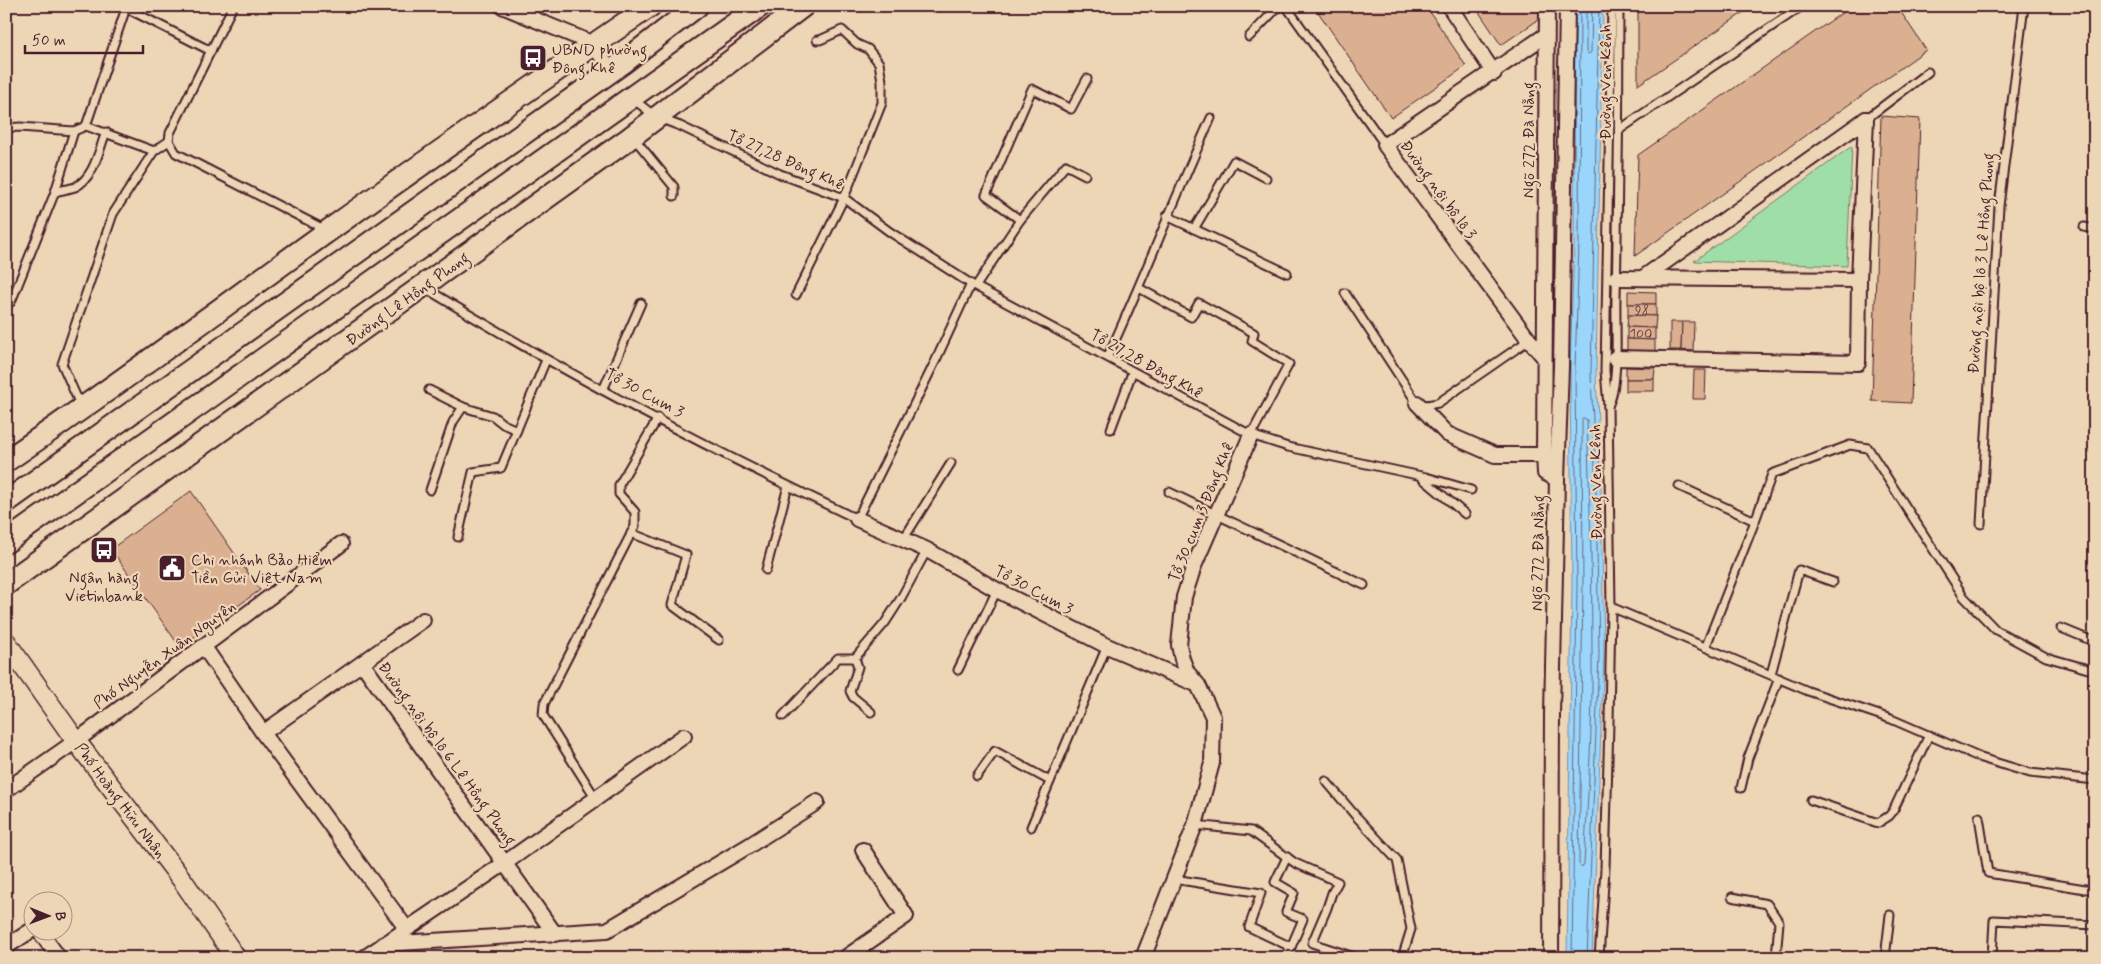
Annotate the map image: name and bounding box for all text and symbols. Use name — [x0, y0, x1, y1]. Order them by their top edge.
scale bar — [25, 22, 142, 54]
street label: Đường Ven Kênh — [1596, 24, 1618, 140]
text: 50 m — [32, 31, 66, 51]
place label: UBND phường Đông Khê — [552, 40, 647, 80]
bus stop icon: UBND phường Đông Khê — [518, 43, 548, 73]
street label: Ngõ 272 Đà Nẵng — [1519, 82, 1541, 198]
street label: Tổ 27,28 Đông Khê — [723, 125, 847, 196]
street label: Đường nội bộ lô 3 — [1394, 136, 1481, 244]
street label: Đường nội bộ lô 3 Lê Hồng Phong — [1963, 152, 2001, 374]
street label: Đường Lê Hồng Phong — [342, 247, 474, 352]
house number: 98 — [1635, 302, 1649, 320]
street label: Tổ 27,28 Đông Khê — [1086, 325, 1206, 405]
house number: 100 — [1630, 325, 1652, 343]
street label: Tổ 30 Cụm 3 — [601, 364, 687, 423]
street label: Đường Ven Kênh — [1585, 424, 1609, 540]
street label: Tổ 30 cụm 3 Đông Khê — [1164, 440, 1240, 586]
street label: Ngõ 272 Đà Nẵng — [1527, 495, 1551, 611]
bus stop icon: Ngân hàng Vietinbank — [89, 535, 119, 565]
place label: Chi nhánh Bảo Hiểm Tiền Gửi Việt Nam — [191, 550, 332, 589]
public building icon: Chi nhánh Bảo Hiểm Tiền Gửi Việt Nam — [157, 553, 187, 583]
street label: Tổ 30 Cụm 3 — [990, 561, 1076, 620]
place label: Ngân hàng Vietinbank — [65, 568, 143, 607]
street label: Phố Nguyễn Xuân Nguyên — [89, 596, 241, 715]
street label: Đường nội bộ lô 6 Lê Hồng Phong — [372, 658, 521, 851]
street label: Phố Hoàng Hữu Nhân — [69, 739, 170, 864]
north arrow — [22, 892, 72, 942]
text: B — [51, 912, 69, 921]

